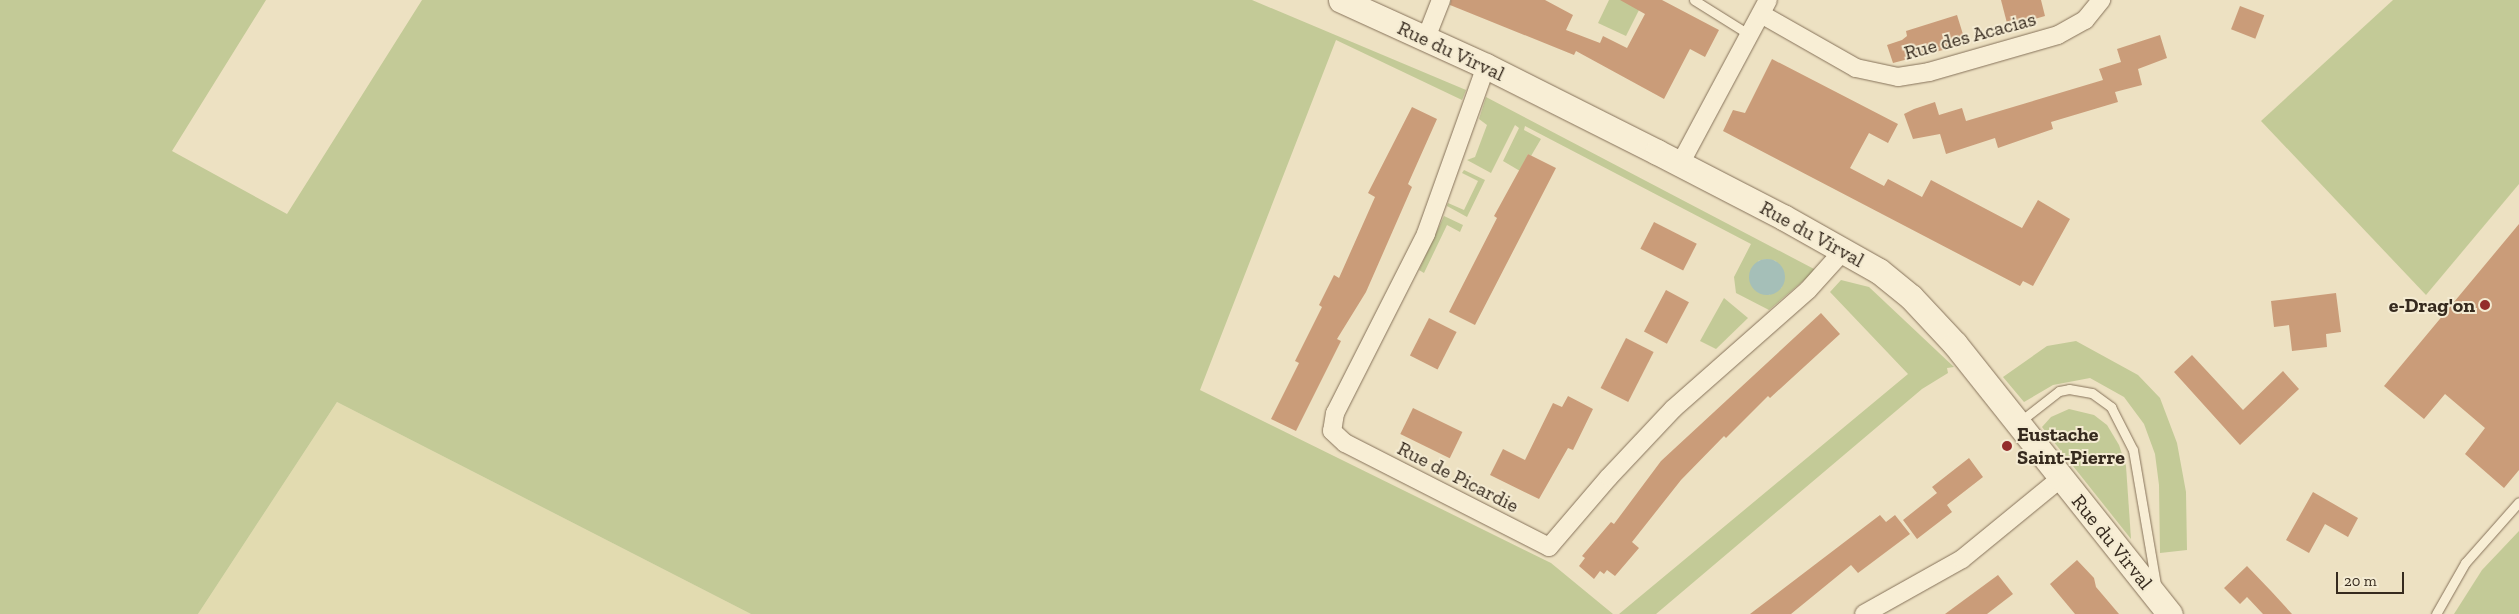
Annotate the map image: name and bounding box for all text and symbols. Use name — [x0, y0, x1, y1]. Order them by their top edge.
street label: Rue des Acacias — [1901, 7, 2039, 65]
street label: Rue du Virval — [1393, 16, 1509, 86]
street label: Rue du Virval — [1755, 195, 1869, 273]
place label: e-Drag'on — [2389, 293, 2475, 317]
marker: e-Drag'on — [2479, 299, 2491, 311]
place label: Eustache Saint-Pierre — [2017, 422, 2125, 469]
street label: Rue de Picardie — [1393, 436, 1523, 518]
marker: Eustache Saint-Pierre — [2001, 440, 2013, 452]
street label: Rue du Virval — [2066, 489, 2158, 595]
scale bar — [2339, 562, 2406, 594]
text: 20 m — [2344, 572, 2377, 590]

